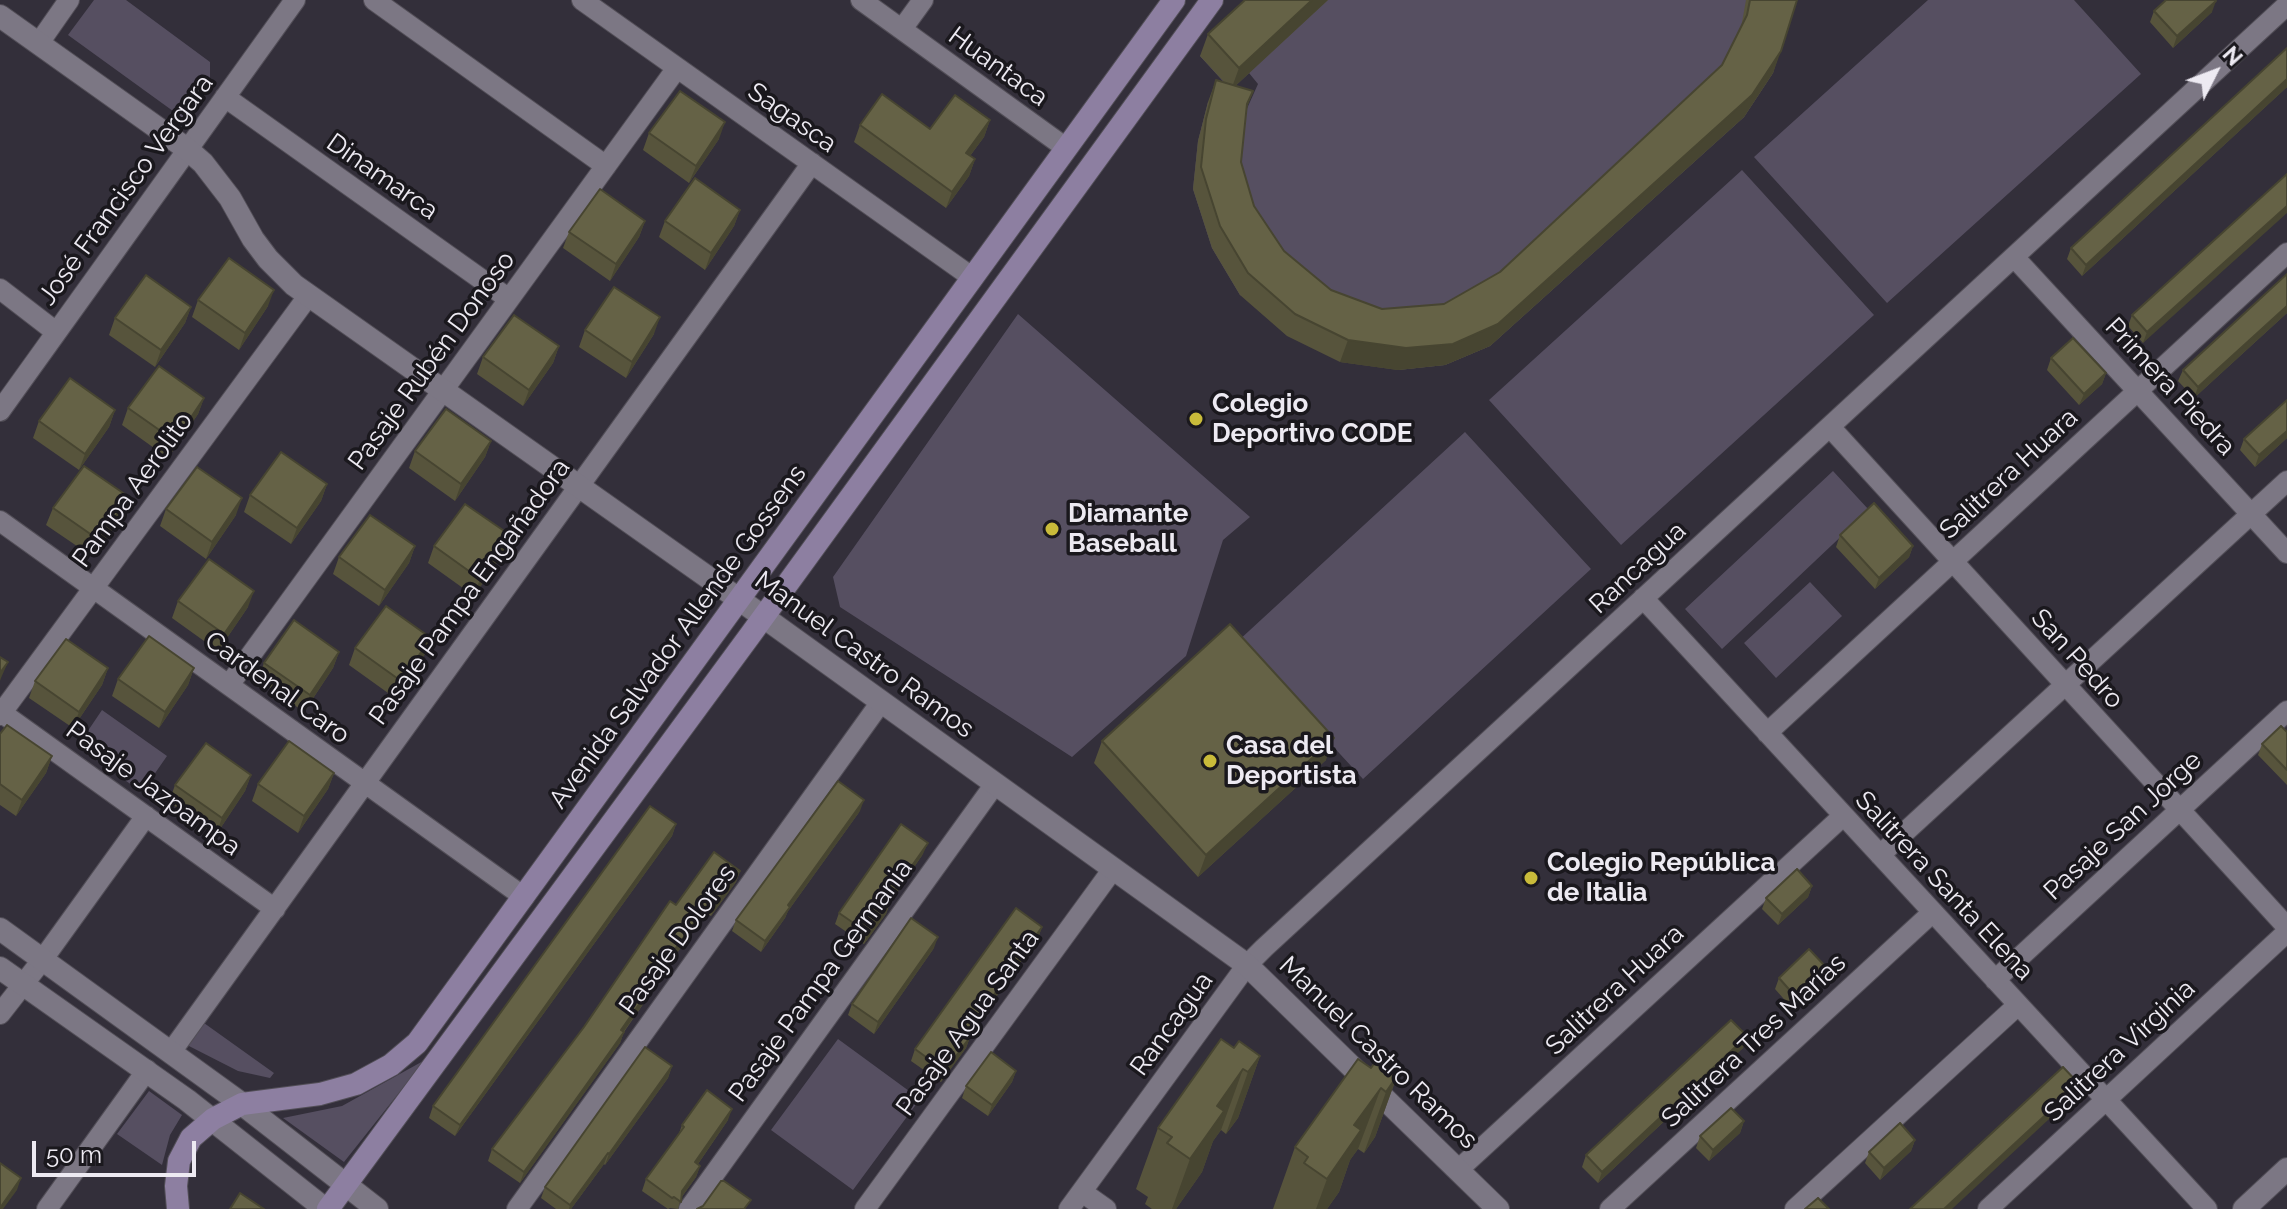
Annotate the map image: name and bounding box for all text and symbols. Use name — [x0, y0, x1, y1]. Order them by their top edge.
street label: Huantaca — [942, 21, 1054, 113]
north arrow — [2175, 32, 2255, 112]
text: N — [2218, 41, 2248, 71]
street label: José Francisco Vergara — [32, 69, 220, 311]
street label: Sagasca — [742, 76, 842, 160]
street label: Dinamarca — [320, 127, 444, 227]
street label: Pasaje Rubén Donoso — [342, 246, 522, 476]
street label: Primera Piedra — [2098, 312, 2242, 462]
place label: Colegio Deportivo CODE — [1212, 388, 1412, 450]
street label: Salitrera Huara — [1934, 402, 2084, 546]
street label: Pampa Aerolito — [66, 406, 200, 574]
marker: Colegio Deportivo CODE — [1187, 410, 1205, 428]
street label: Pasaje Pampa Engañadora — [363, 453, 577, 731]
street label: Avenida Salvador Allende Gossens — [543, 459, 813, 815]
place label: Diamante Baseball — [1068, 498, 1188, 560]
street label: Rancagua — [1583, 516, 1693, 620]
marker: Diamante Baseball — [1043, 520, 1061, 538]
street label: Manuel Castro Ramos — [748, 565, 980, 745]
street label: San Pedro — [2024, 603, 2130, 715]
street label: Cardenal Caro — [198, 625, 356, 751]
street label: Pasaje Jazpampa — [60, 715, 246, 863]
place label: Casa del Deportista — [1226, 730, 1357, 792]
street label: Pasaje San Jorge — [2038, 745, 2208, 907]
marker: Casa del Deportista — [1201, 752, 1219, 770]
street label: Salitrera Santa Elena — [1848, 785, 2040, 987]
place label: Colegio República de Italia — [1547, 847, 1775, 908]
street label: Pasaje Pampa Germania — [723, 854, 919, 1108]
street label: Pasaje Dolores — [613, 859, 743, 1021]
marker: Colegio República de Italia — [1522, 869, 1540, 887]
street label: Salitrera Huara — [1540, 918, 1690, 1062]
street label: Pasaje Agua Santa — [890, 924, 1046, 1122]
street label: Salitrera Tres Marías — [1655, 948, 1853, 1134]
street label: Manuel Castro Ramos — [1272, 950, 1484, 1156]
street label: Rancagua — [1124, 966, 1220, 1082]
street label: Salitrera Virginia — [2038, 973, 2202, 1129]
scale bar — [36, 1125, 200, 1175]
text: 50 m — [46, 1140, 102, 1169]

